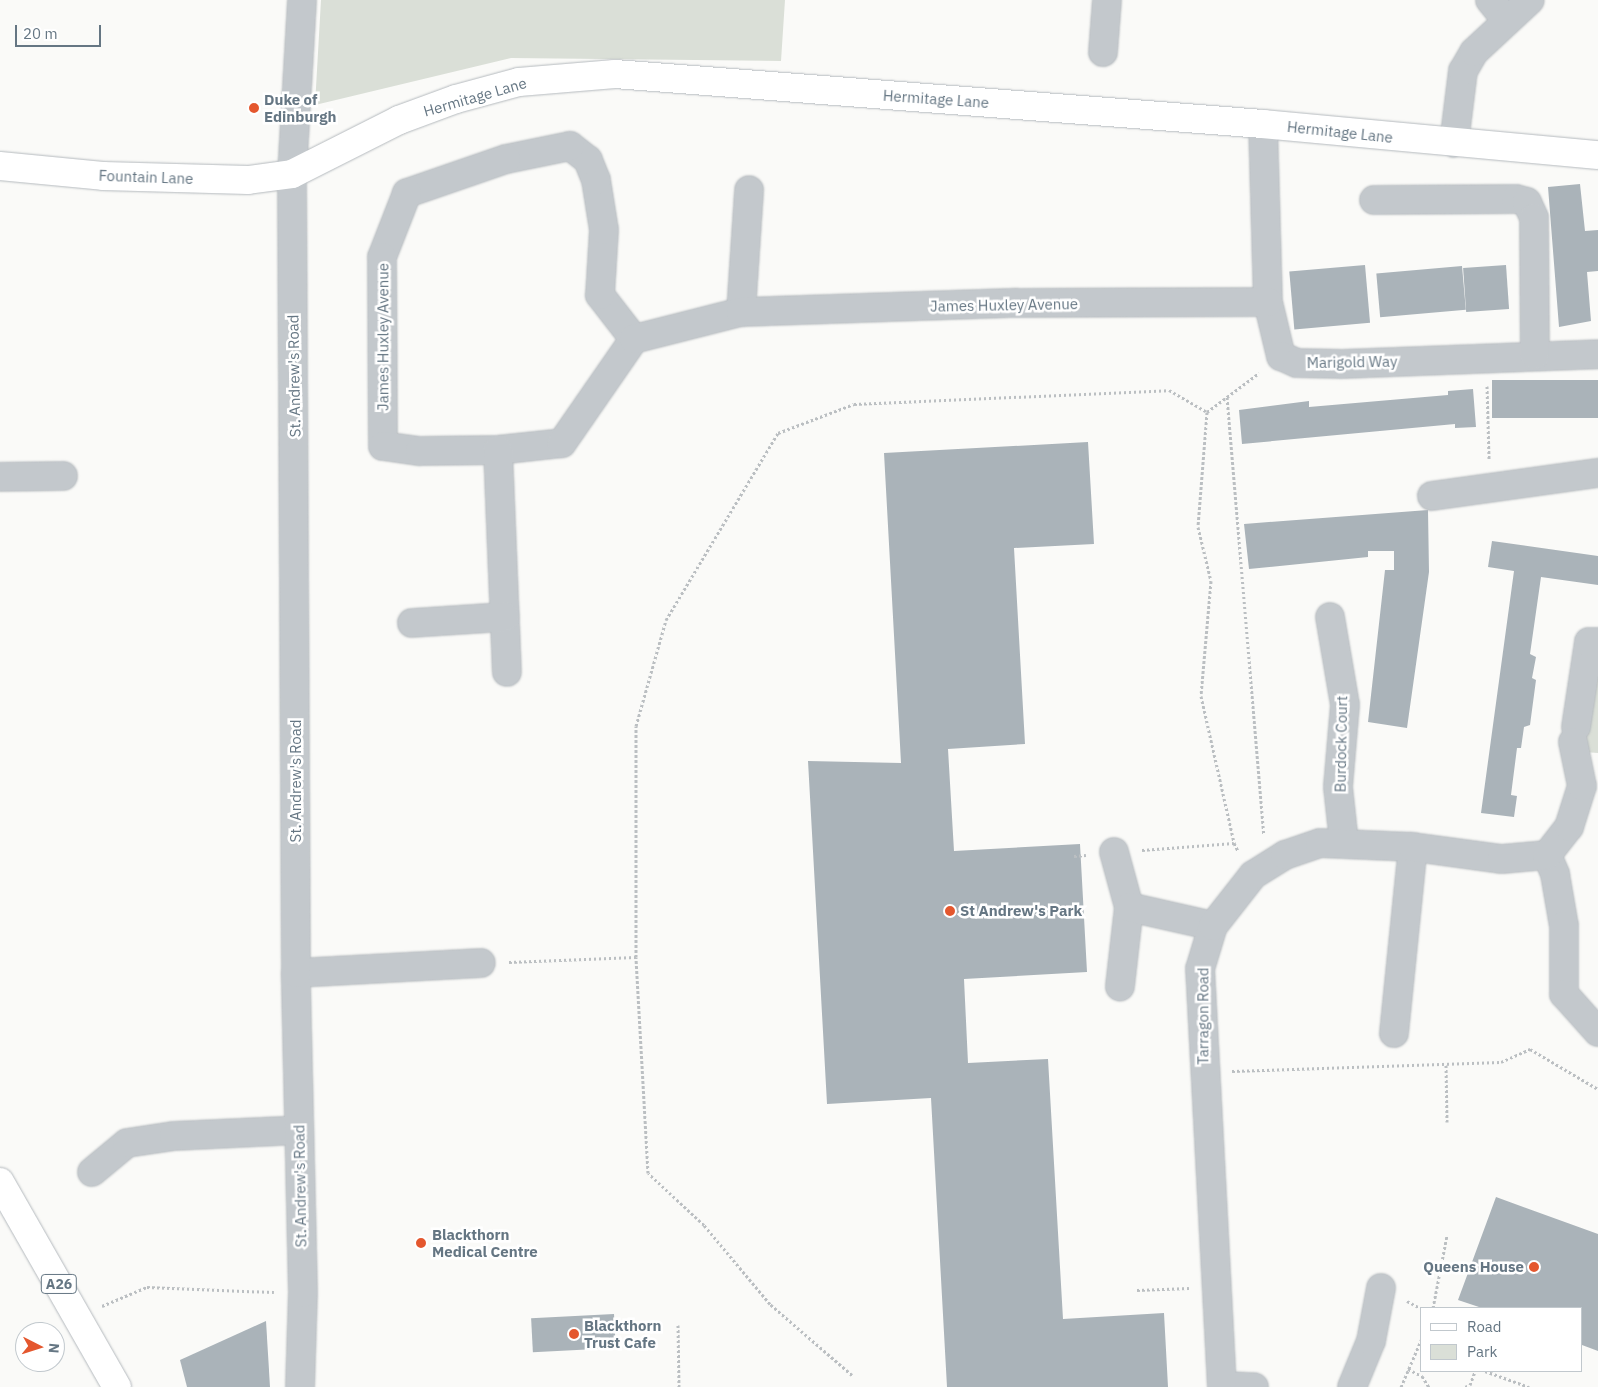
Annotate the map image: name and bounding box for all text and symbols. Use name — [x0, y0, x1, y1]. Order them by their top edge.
scale bar — [18, 15, 104, 47]
text: 20 m — [23, 24, 58, 43]
street label: Hermitage Lane — [421, 74, 529, 120]
street label: Hermitage Lane — [882, 86, 990, 112]
place label: Duke of Edinburgh — [264, 90, 336, 125]
marker: Duke of Edinburgh — [248, 102, 260, 114]
street label: Hermitage Lane — [1286, 117, 1394, 147]
street label: Fountain Lane — [98, 166, 194, 188]
street label: James Huxley Avenue — [374, 263, 392, 411]
street label: James Huxley Avenue — [930, 295, 1078, 315]
street label: St. Andrew's Road — [284, 314, 304, 438]
street label: Marigold Way — [1307, 352, 1397, 372]
street label: Burdock Court — [1331, 695, 1351, 793]
street label: St. Andrew's Road — [287, 720, 305, 842]
place label: St Andrew's Park — [960, 902, 1082, 920]
marker: St Andrew's Park — [944, 905, 956, 917]
street label: Tarragon Road — [1194, 967, 1212, 1065]
street label: St. Andrew's Road — [290, 1124, 310, 1248]
place label: Blackthorn Medical Centre — [432, 1225, 538, 1260]
marker: Blackthorn Medical Centre — [414, 1236, 428, 1250]
place label: Queens House — [1423, 1258, 1524, 1276]
marker: Queens House — [1528, 1261, 1540, 1273]
road number: A26 — [40, 1272, 78, 1296]
legend — [1420, 1307, 1583, 1372]
place label: Blackthorn Trust Cafe — [584, 1316, 661, 1351]
text: Road — [1467, 1317, 1502, 1336]
north arrow — [15, 1322, 65, 1372]
marker: Blackthorn Trust Cafe — [568, 1328, 580, 1340]
text: N — [45, 1342, 63, 1354]
text: Park — [1467, 1342, 1497, 1361]

